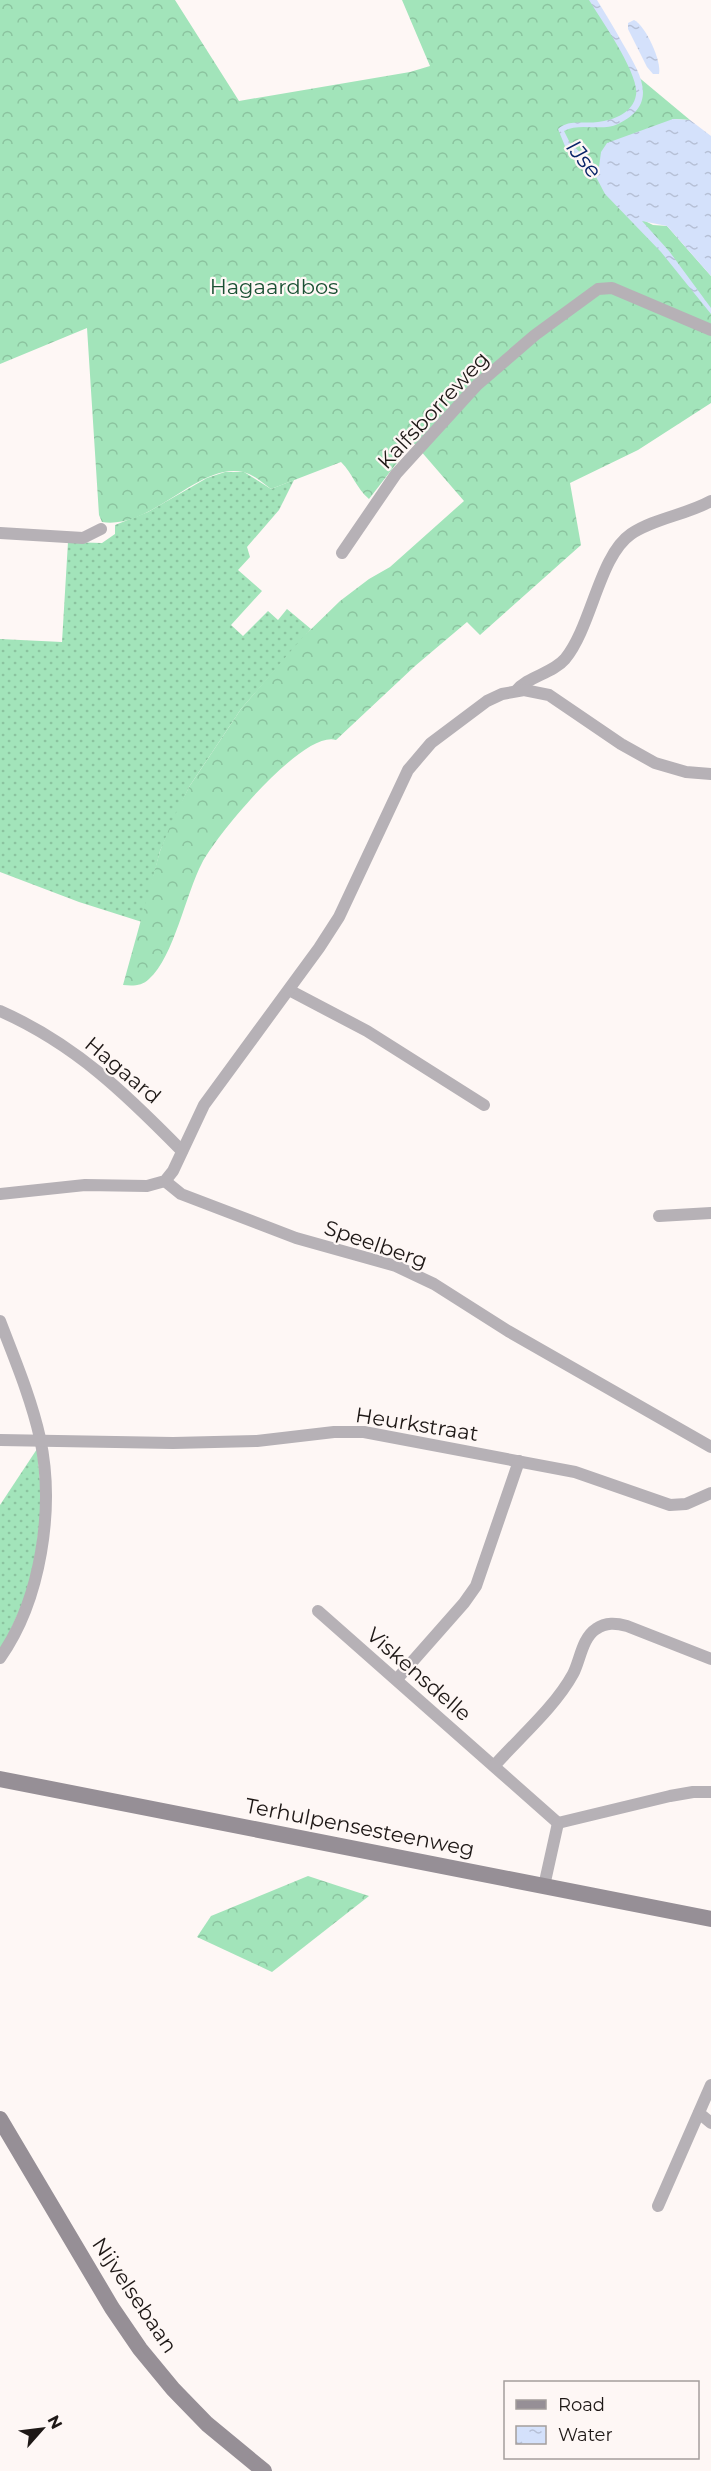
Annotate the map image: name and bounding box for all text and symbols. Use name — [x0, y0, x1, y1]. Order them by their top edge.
water label: IJse — [560, 134, 608, 184]
park label: Hagaardbos — [210, 274, 338, 299]
street label: Kalfsborreweg — [372, 346, 494, 474]
street label: Hagaard — [80, 1031, 166, 1109]
street label: Speelberg — [321, 1215, 431, 1273]
street label: Heurkstraat — [354, 1402, 480, 1446]
street label: Viskensdelle — [362, 1622, 476, 1726]
street label: Terhulpensesteenweg — [243, 1793, 477, 1861]
street label: Nijvelsebaan — [87, 2232, 183, 2358]
legend — [504, 2381, 699, 2459]
text: Road — [558, 2394, 605, 2416]
north arrow — [12, 2399, 72, 2459]
text: N — [43, 2412, 66, 2432]
text: Water — [558, 2424, 613, 2446]

